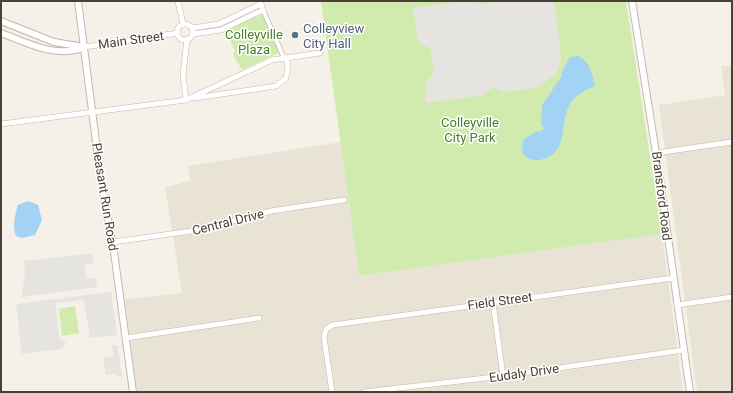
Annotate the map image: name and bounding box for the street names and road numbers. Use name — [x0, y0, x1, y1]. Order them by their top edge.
street label: Main Street — [97, 28, 165, 52]
street label: Pleasant Run Road — [89, 142, 121, 252]
street label: Bransford Road — [649, 151, 675, 241]
street label: Central Drive — [190, 206, 266, 238]
street label: Field Street — [467, 289, 533, 313]
street label: Eudaly Drive — [488, 361, 560, 385]

